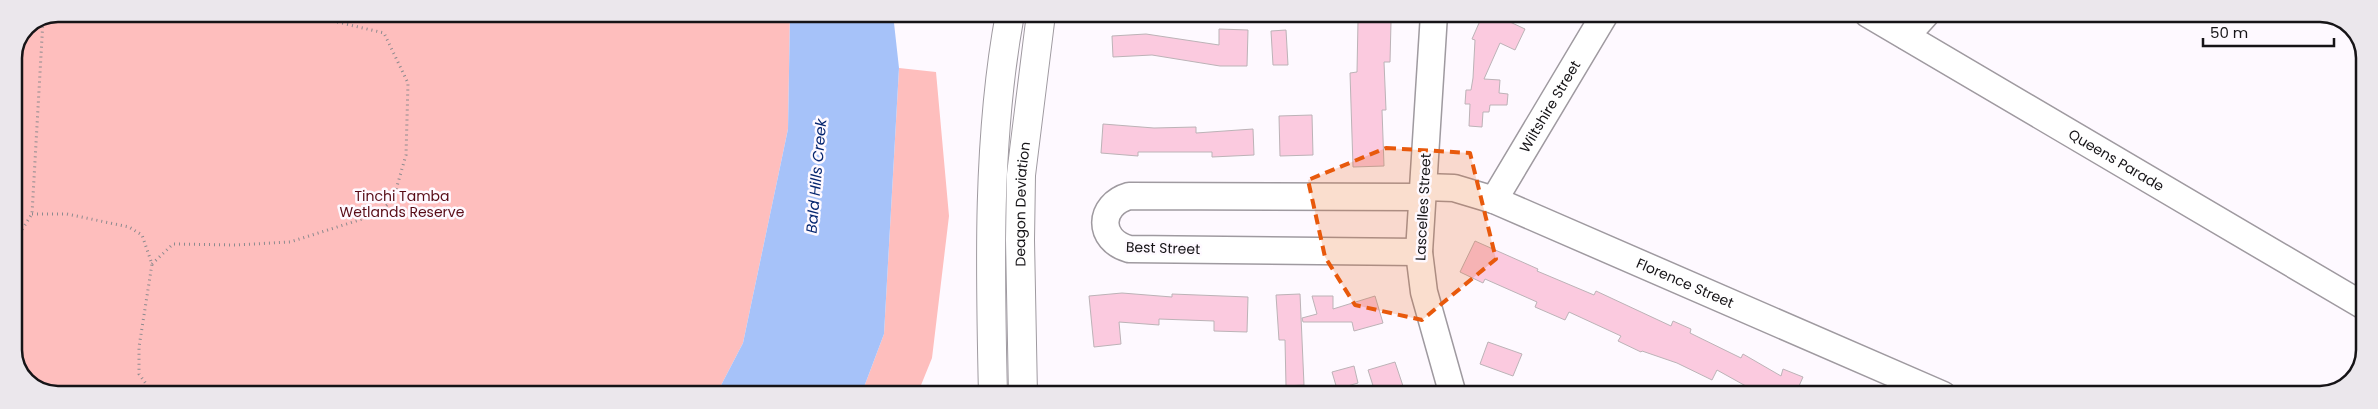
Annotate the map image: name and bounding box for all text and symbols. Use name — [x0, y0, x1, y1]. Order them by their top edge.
scale bar — [2203, 15, 2334, 47]
text: 50 m — [2210, 22, 2248, 43]
street label: Wiltshire Street — [1515, 57, 1585, 156]
water label: Bald Hills Creek — [801, 117, 832, 234]
street label: Queens Parade — [2065, 124, 2168, 196]
street label: Deagon Deviation — [1010, 141, 1035, 267]
street label: Lascelles Street — [1410, 153, 1436, 261]
park label: Tinchi Tamba Wetlands Reserve — [340, 186, 465, 222]
street label: Best Street — [1125, 237, 1201, 259]
street label: Florence Street — [1633, 253, 1737, 313]

